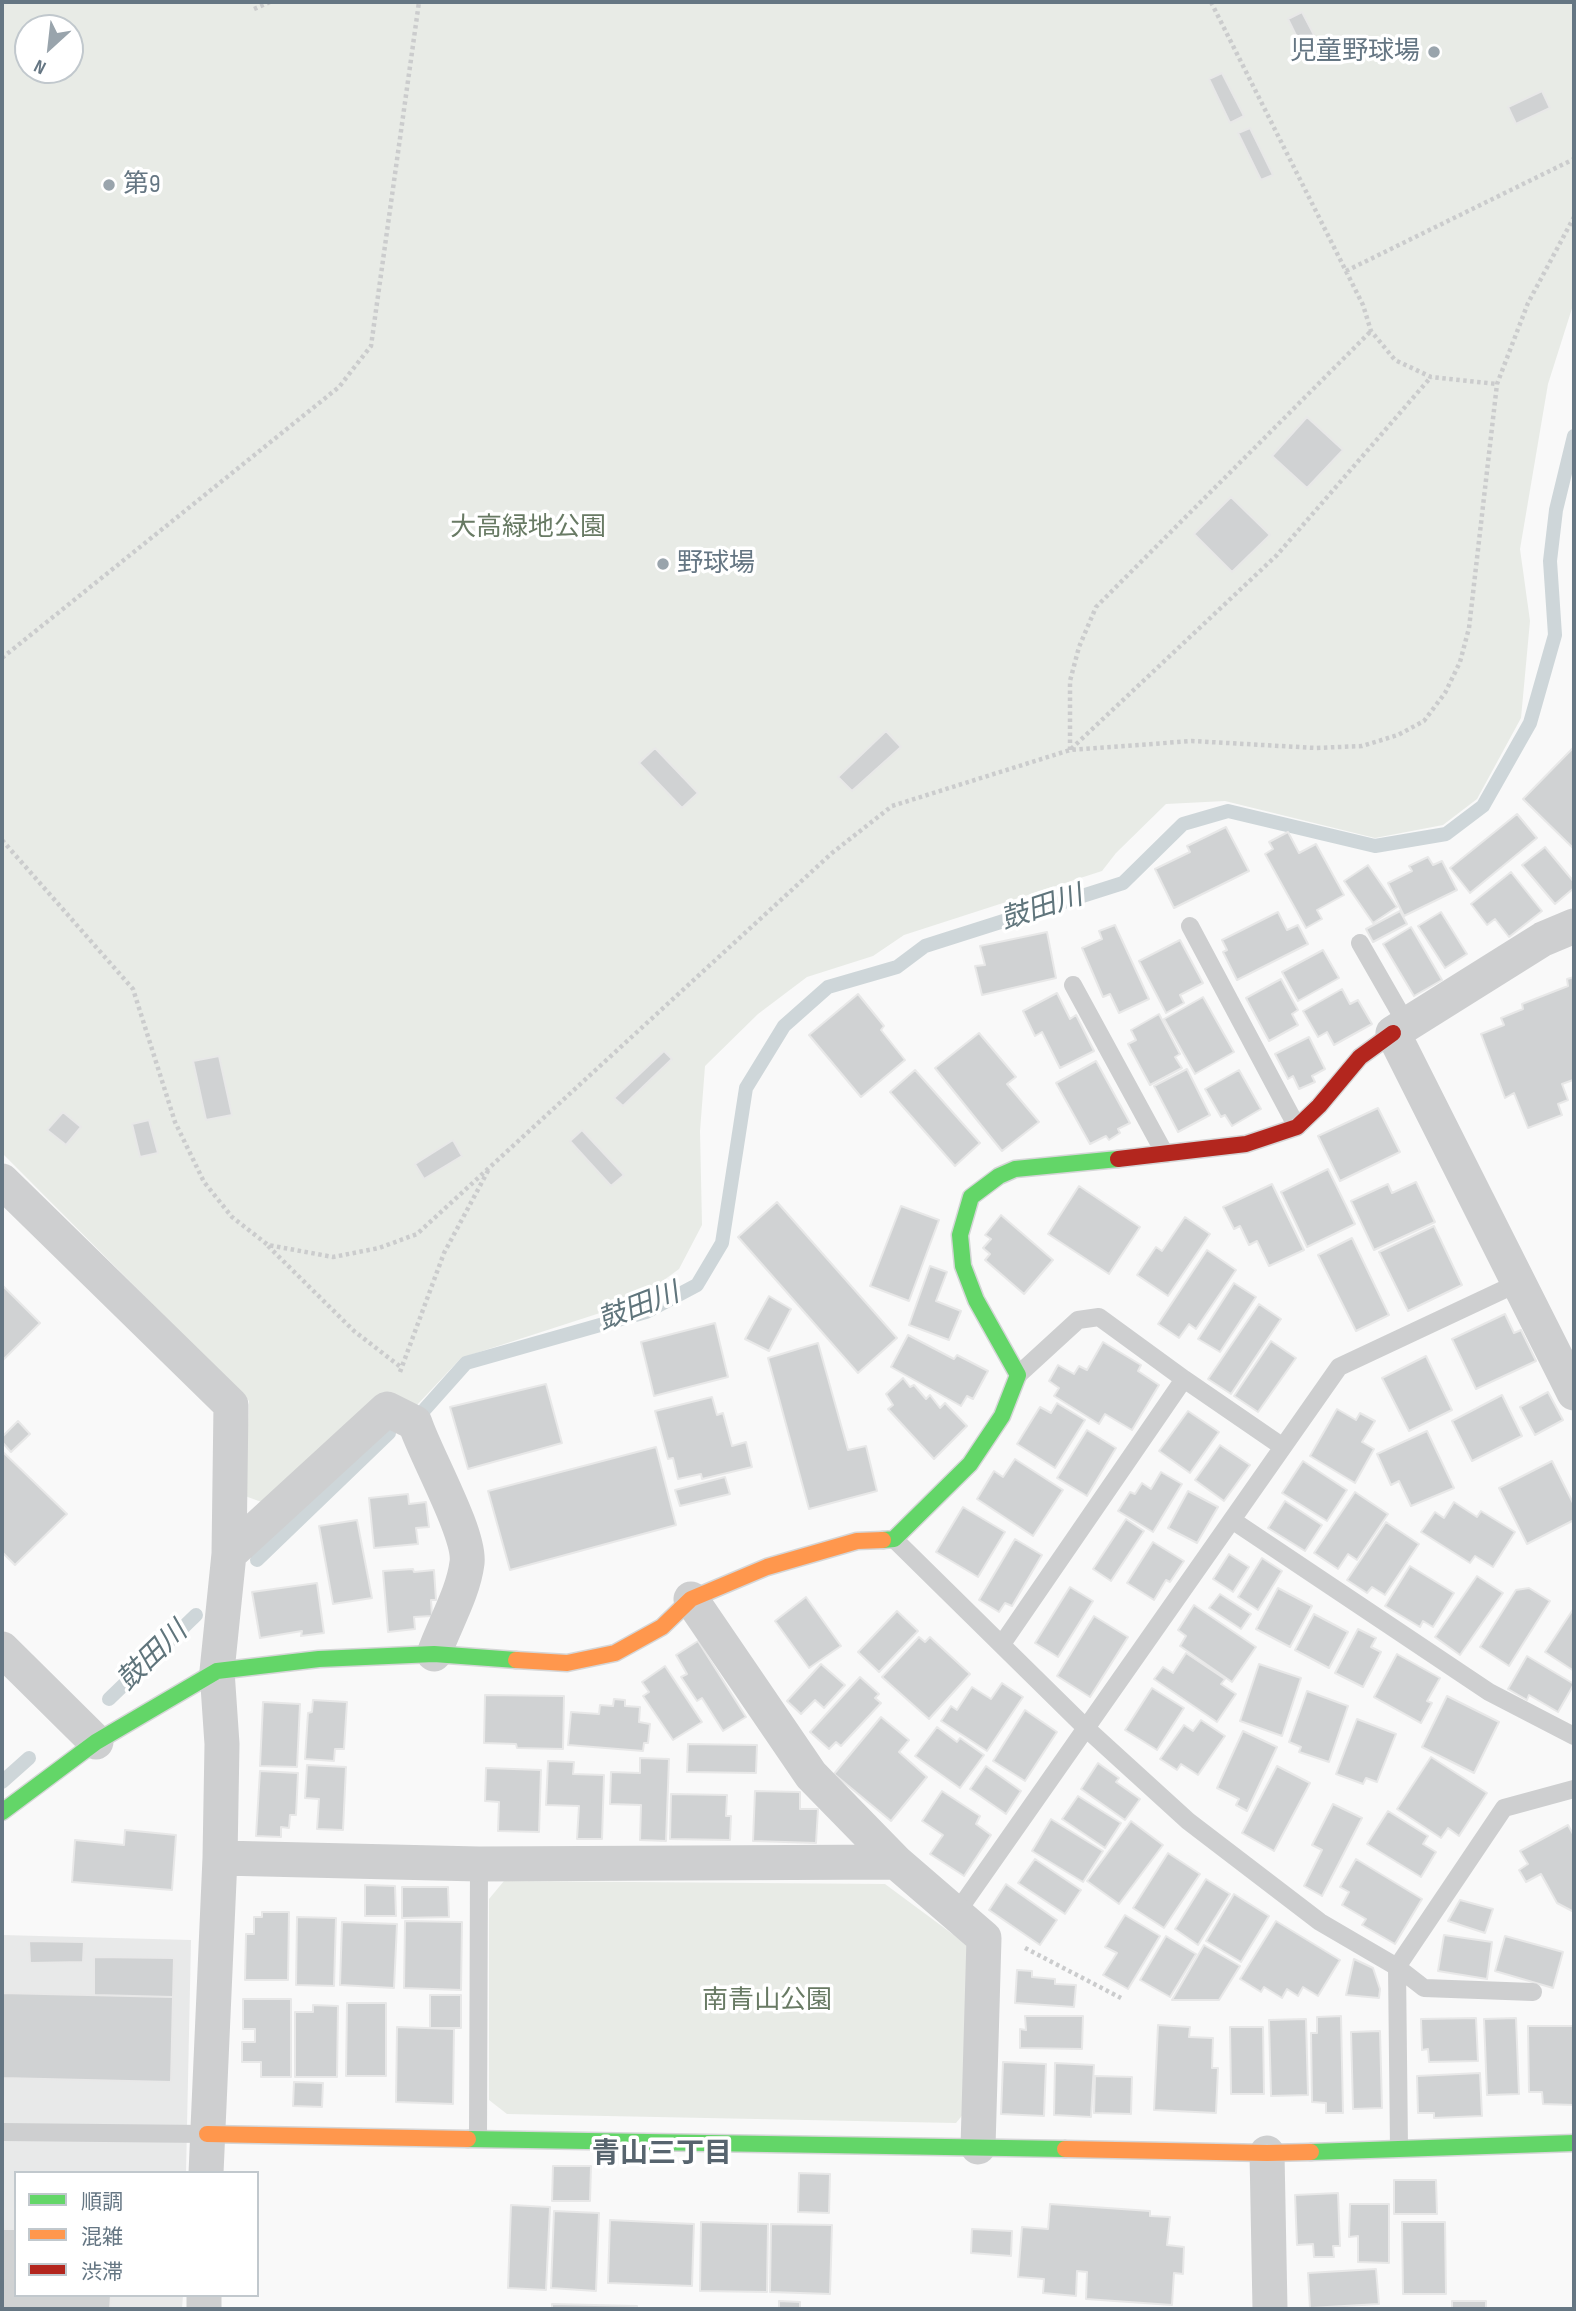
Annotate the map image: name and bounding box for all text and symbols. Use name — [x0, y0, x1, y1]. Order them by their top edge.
north arrow — [14, 14, 84, 84]
place label: 児童野球場 — [1290, 36, 1420, 68]
marker: 児童野球場 — [1426, 44, 1442, 60]
text: N — [30, 54, 50, 79]
place label: 第9 — [123, 169, 161, 201]
marker: 第9 — [101, 177, 117, 193]
park label: 大高緑地公園 — [450, 512, 606, 544]
place label: 野球場 — [677, 548, 755, 580]
marker: 野球場 — [655, 556, 671, 572]
water label: 鼓田川 — [997, 880, 1087, 938]
water label: 鼓田川 — [594, 1277, 684, 1339]
water label: 鼓田川 — [111, 1616, 195, 1698]
park label: 南青山公園 — [702, 1985, 832, 2017]
district label: 青山三丁目 — [592, 2138, 732, 2172]
legend — [14, 2171, 259, 2297]
text: 順調 — [81, 2190, 123, 2215]
text: 混雑 — [81, 2225, 123, 2250]
text: 渋滞 — [81, 2260, 123, 2285]

